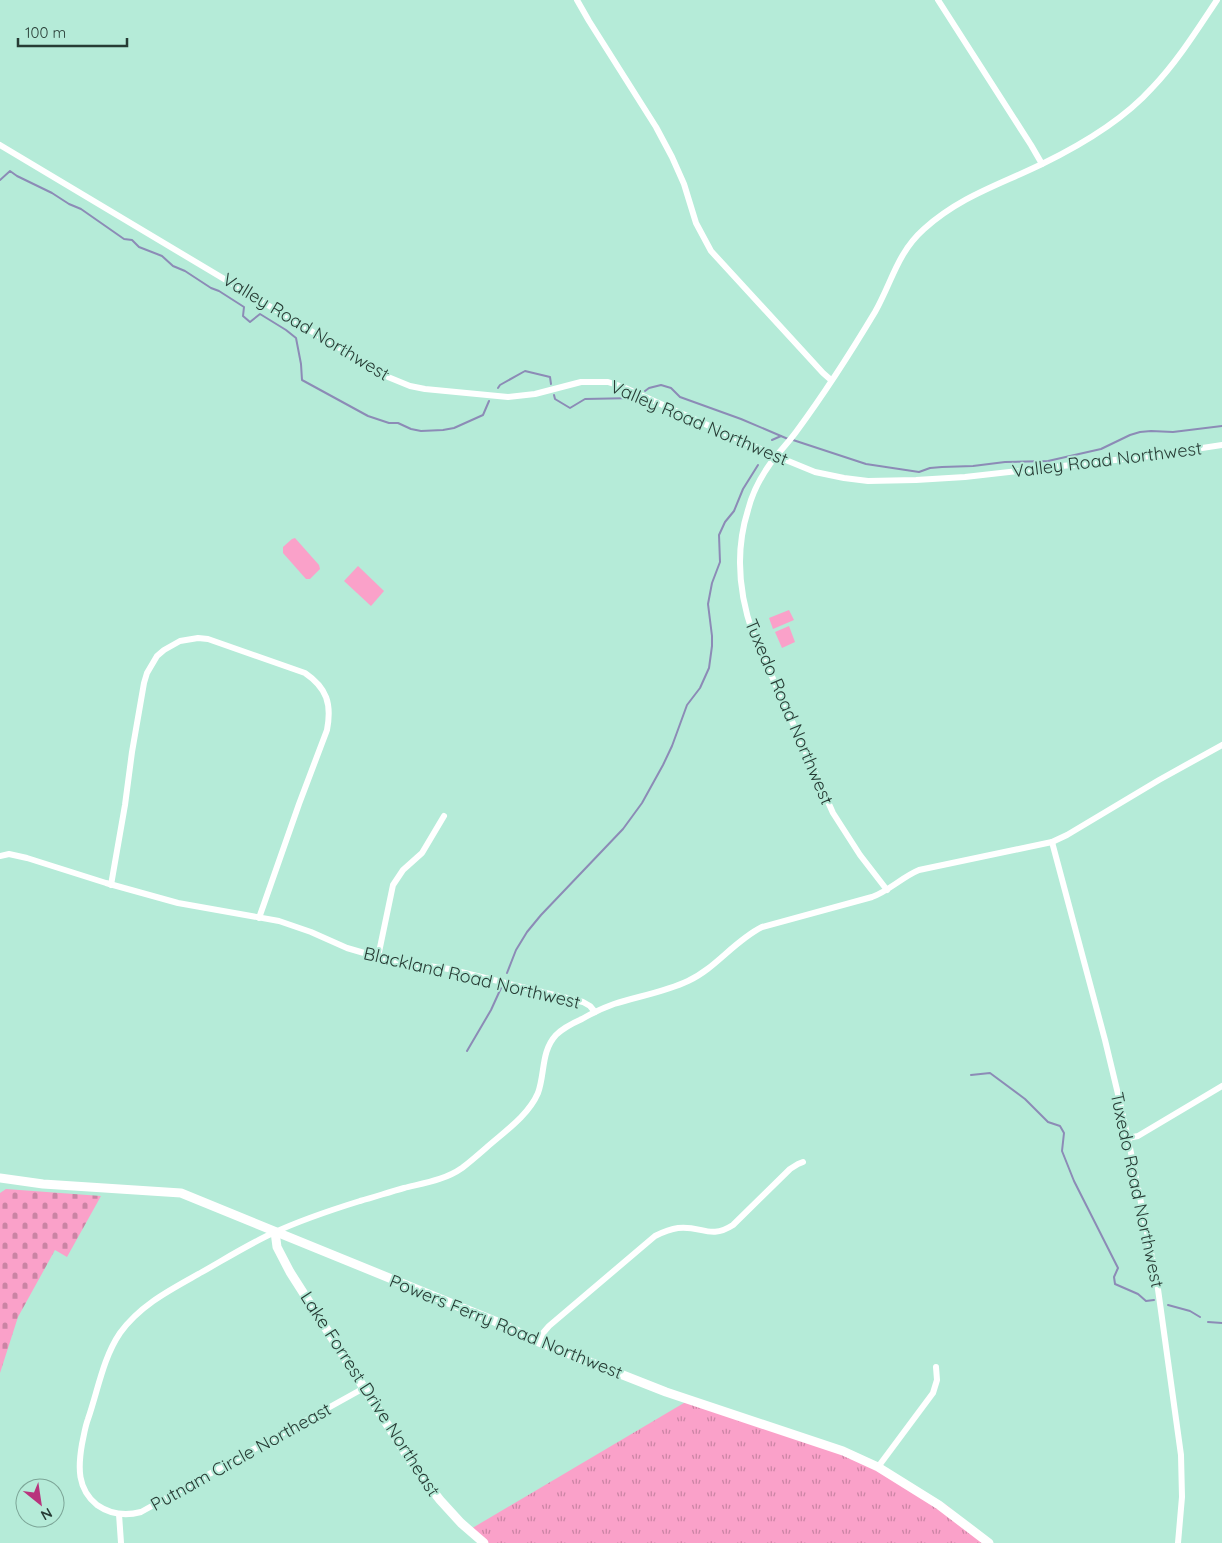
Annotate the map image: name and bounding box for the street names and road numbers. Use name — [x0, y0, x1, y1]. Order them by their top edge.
street label: Valley Road Northwest — [218, 268, 394, 386]
street label: Valley Road Northwest — [607, 375, 792, 470]
street label: Valley Road Northwest — [1011, 436, 1203, 483]
street label: Tuxedo Road Northwest — [740, 616, 839, 808]
street label: Blackland Road Northwest — [361, 941, 583, 1014]
street label: Tuxedo Road Northwest — [1106, 1090, 1169, 1290]
street label: Powers Ferry Road Northwest — [386, 1269, 626, 1384]
street label: Lake Forrest Drive Northeast — [295, 1287, 445, 1501]
street label: Putnam Circle Northeast — [146, 1397, 335, 1516]

